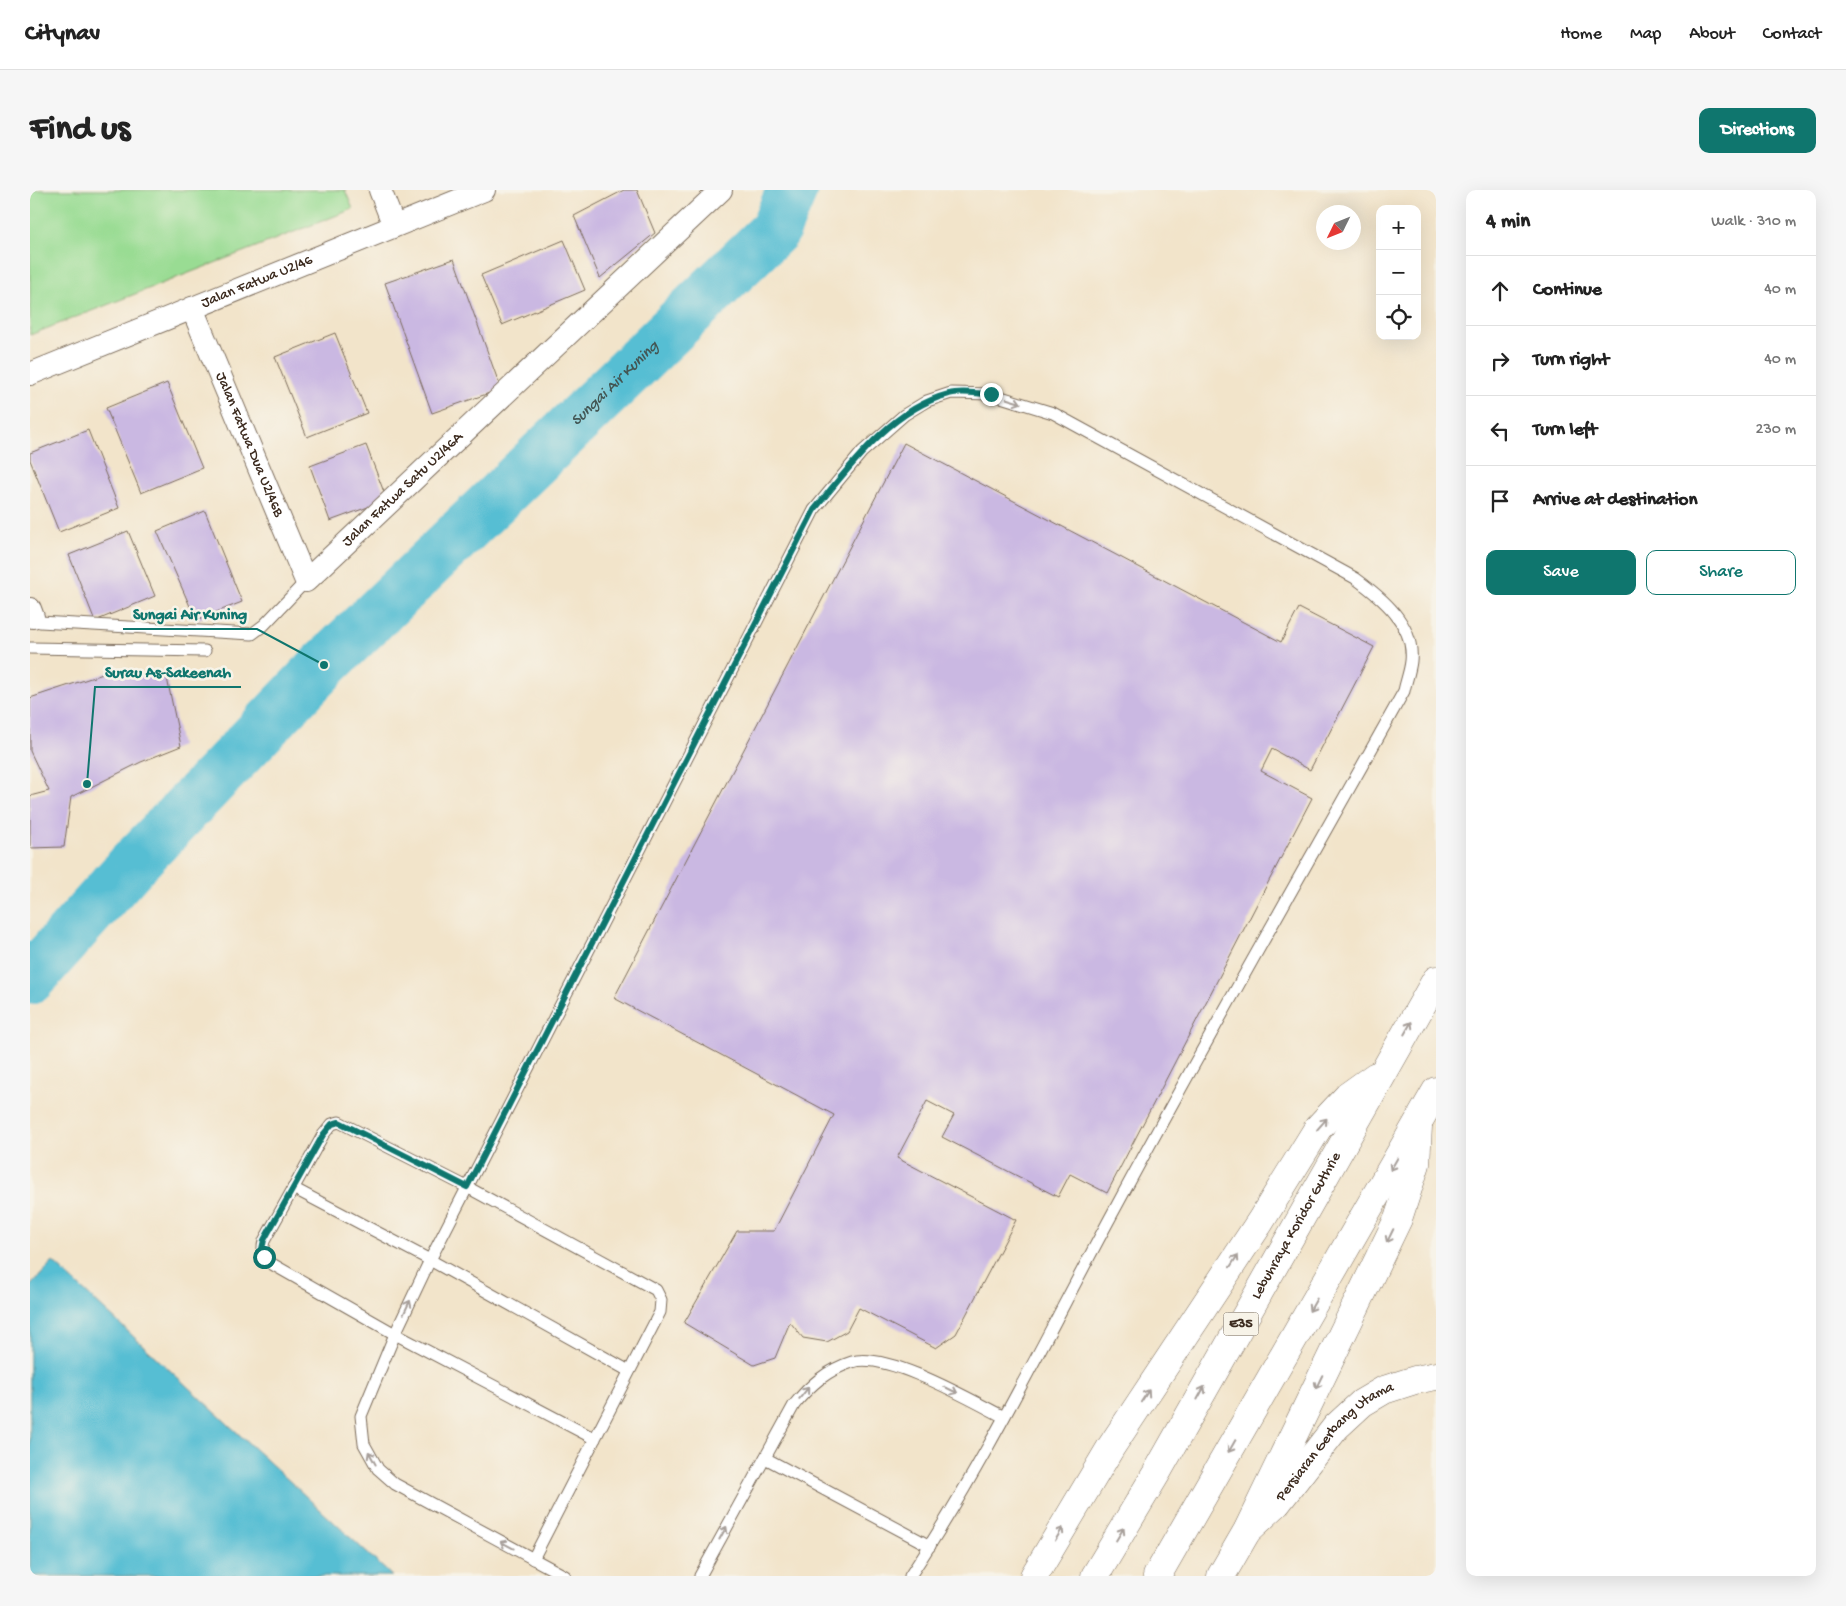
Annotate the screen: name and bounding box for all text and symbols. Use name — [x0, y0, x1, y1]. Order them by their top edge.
text: Citynav — [25, 20, 100, 49]
text: Home — [1560, 24, 1602, 45]
text: Map — [1630, 24, 1661, 45]
text: About — [1689, 24, 1735, 45]
text: Contact — [1763, 24, 1821, 45]
button: Directions — [1699, 108, 1816, 153]
text: Find us — [30, 110, 130, 151]
north arrow — [1316, 205, 1361, 250]
map controls — [1376, 205, 1421, 340]
button: + — [1376, 205, 1421, 250]
text: 4 min — [1486, 210, 1530, 235]
text: Walk · 310 m — [1711, 213, 1796, 232]
button: − — [1376, 250, 1421, 295]
street label: Jalan Fatwa U2/46 — [199, 251, 316, 313]
icon: ahead — [1486, 277, 1514, 305]
text: Continue — [1533, 279, 1602, 302]
text: 40 m — [1764, 281, 1796, 300]
button: locate — [1376, 295, 1421, 340]
water label: Sungai Air Kuning — [568, 337, 664, 431]
icon: right — [1486, 347, 1514, 375]
text: Turn right — [1533, 349, 1609, 372]
text: 40 m — [1764, 351, 1796, 370]
street label: Jalan Fatwa Dua U2/46B — [211, 370, 287, 520]
route end — [980, 383, 1003, 406]
one-way arrow — [1005, 397, 1021, 407]
icon: left — [1486, 417, 1514, 445]
text: Turn left — [1533, 419, 1597, 442]
text: 230 m — [1756, 421, 1796, 440]
street label: Jalan Fatwa Satu U2/46A — [339, 428, 468, 551]
icon: arrive — [1486, 487, 1514, 515]
text: Arrive at destination — [1533, 489, 1697, 512]
button: Save — [1486, 550, 1636, 595]
button: Share — [1646, 550, 1796, 595]
callout: Sungai Air Kuning — [123, 598, 257, 629]
text: Sungai Air Kuning — [133, 607, 247, 626]
callout: Surau As-Sakeenah — [95, 656, 241, 687]
text: Surau As-Sakeenah — [105, 665, 231, 684]
one-way arrow — [1403, 1021, 1413, 1036]
one-way arrow — [1316, 1118, 1328, 1131]
street label: Lebuhraya Koridor Guthrie — [1248, 1149, 1346, 1303]
one-way arrow — [1389, 1156, 1399, 1171]
one-way arrow — [1385, 1228, 1395, 1243]
route start — [253, 1246, 276, 1269]
one-way arrow — [1229, 1254, 1239, 1268]
one-way arrow — [1308, 1297, 1318, 1312]
one-way arrow — [403, 1300, 413, 1315]
road number: E35 — [1224, 1312, 1258, 1336]
one-way arrow — [1314, 1374, 1323, 1389]
street label: Persiaran Gerbang Utama — [1272, 1378, 1397, 1506]
one-way arrow — [943, 1385, 958, 1395]
one-way arrow — [799, 1386, 810, 1399]
one-way arrow — [1197, 1387, 1207, 1401]
one-way arrow — [1140, 1390, 1150, 1404]
one-way arrow — [1227, 1438, 1237, 1453]
one-way arrow — [367, 1451, 376, 1466]
one-way arrow — [719, 1527, 729, 1541]
one-way arrow — [1054, 1528, 1064, 1542]
one-way arrow — [1115, 1528, 1125, 1542]
one-way arrow — [500, 1539, 514, 1549]

